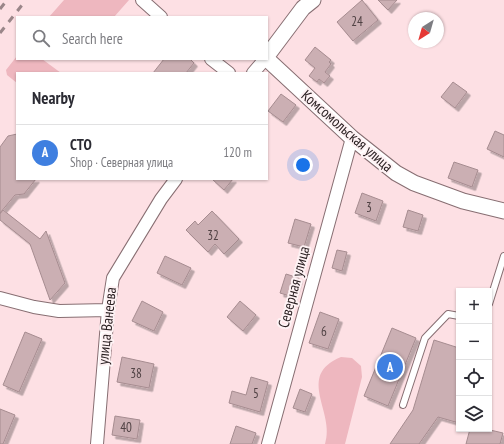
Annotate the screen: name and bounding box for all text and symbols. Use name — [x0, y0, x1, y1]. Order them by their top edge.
north arrow — [408, 12, 444, 48]
house number: 24 — [351, 13, 363, 30]
search box — [16, 16, 268, 60]
icon: search — [30, 27, 52, 49]
text: Search here — [62, 29, 123, 48]
street label: Комсомольская улица — [298, 86, 397, 176]
text: Nearby — [32, 87, 75, 109]
text: СТО — [70, 135, 92, 154]
text: A — [42, 144, 48, 161]
text: 120 m — [223, 144, 252, 161]
text: Shop · Северная улица — [70, 154, 173, 171]
your location — [293, 155, 313, 175]
house number: 3 — [366, 199, 372, 216]
house number: 32 — [207, 227, 219, 244]
street label: Северная улица — [274, 244, 314, 330]
street label: улица Ванеева — [93, 286, 120, 366]
map controls — [456, 288, 492, 432]
button: + — [456, 288, 492, 324]
house number: 6 — [321, 323, 327, 340]
button: − — [456, 324, 492, 360]
pin: A — [377, 352, 403, 382]
button: locate — [456, 360, 492, 396]
house number: 38 — [130, 365, 142, 382]
house number: 5 — [253, 385, 259, 402]
button: layers — [456, 396, 492, 432]
house number: 40 — [120, 419, 132, 436]

